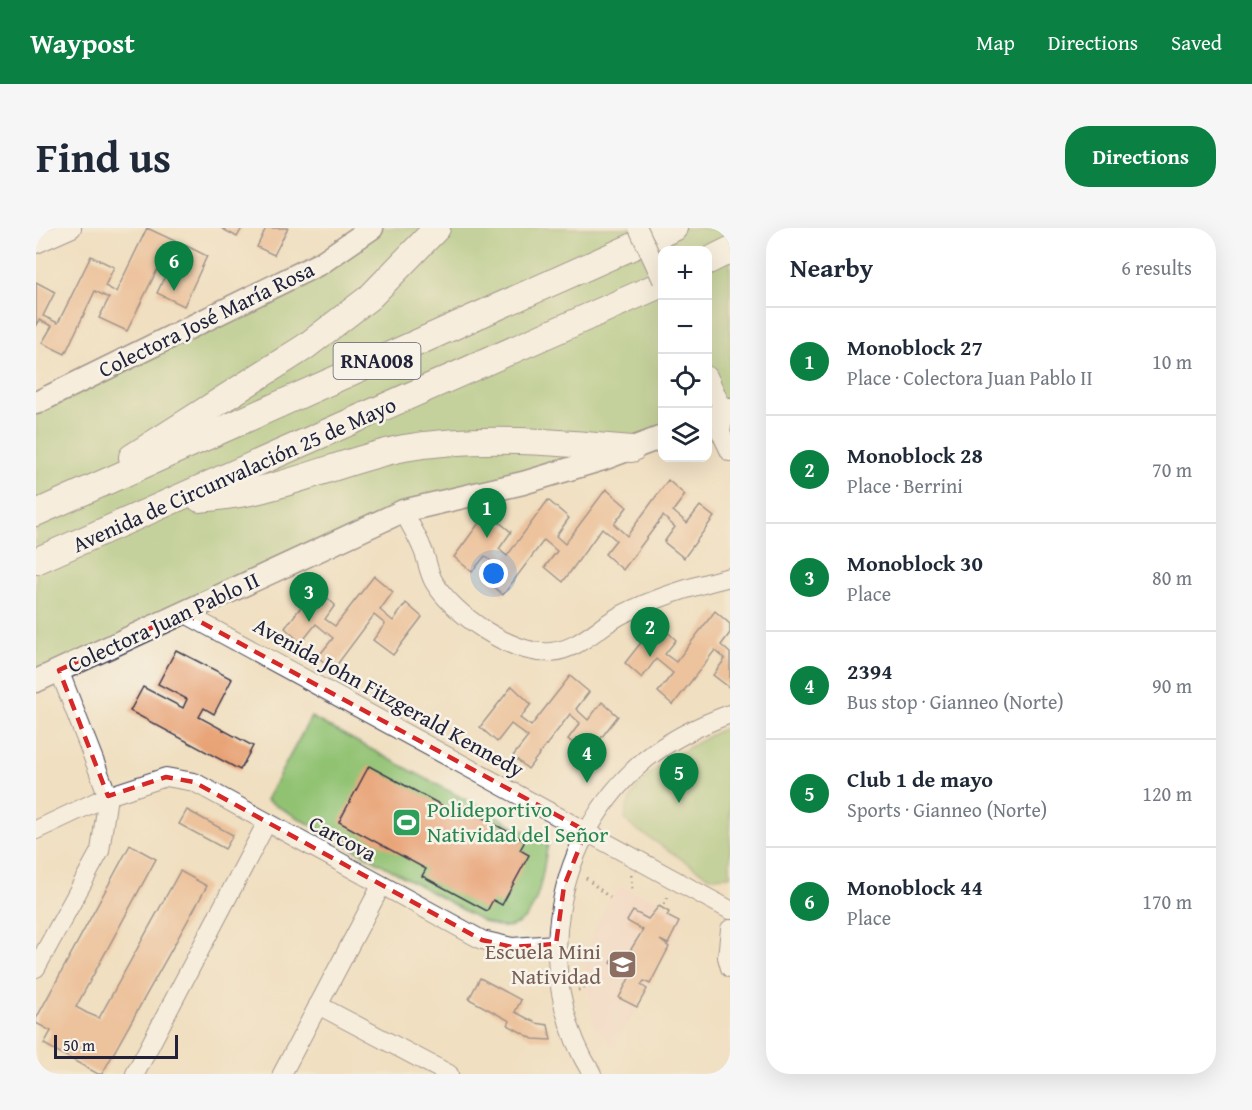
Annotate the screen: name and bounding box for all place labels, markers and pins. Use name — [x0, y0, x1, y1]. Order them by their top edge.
pin: 6 — [154, 242, 194, 291]
pin: 1 — [468, 488, 506, 538]
pin: 3 — [290, 572, 328, 622]
pin: 2 — [630, 608, 670, 657]
pin: 4 — [568, 734, 606, 783]
pin: 5 — [660, 754, 698, 803]
place label: Polideportivo Natividad del Señor — [427, 793, 608, 850]
sports icon: Polideportivo Natividad del Señor — [390, 806, 422, 838]
place label: Escuela Mini Natividad — [485, 935, 601, 992]
school or university icon: Escuela Mini Natividad — [606, 948, 638, 980]

